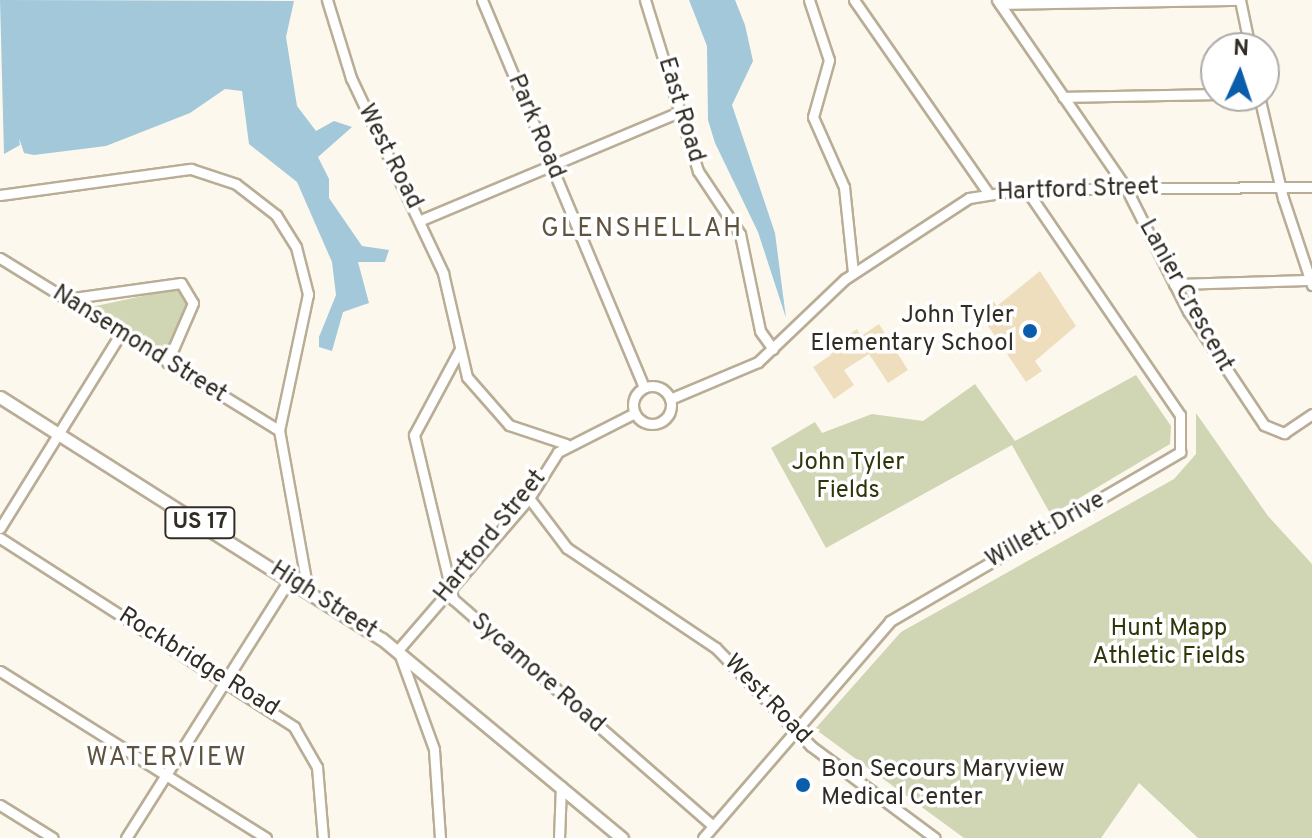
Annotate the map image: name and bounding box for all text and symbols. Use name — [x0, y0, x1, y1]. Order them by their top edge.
north arrow — [1200, 32, 1280, 112]
text: N — [1233, 36, 1250, 63]
street label: East Road — [650, 54, 710, 166]
street label: Park Road — [500, 70, 570, 184]
street label: West Road — [350, 100, 428, 214]
street label: Hartford Street — [996, 174, 1160, 208]
district label: GLENSHELLAH — [541, 214, 743, 246]
street label: Lanier Crescent — [1131, 215, 1239, 377]
street label: Nansemond Street — [47, 280, 231, 410]
place label: John Tyler Elementary School — [810, 303, 1014, 359]
marker: John Tyler Elementary School — [1021, 322, 1039, 340]
park label: John Tyler Fields — [791, 450, 905, 506]
street label: Hartford Street — [429, 465, 553, 609]
street label: Willett Drive — [981, 486, 1111, 576]
road number: US 17 — [164, 505, 236, 541]
street label: High Street — [264, 556, 382, 646]
street label: Rockbridge Road — [113, 602, 283, 724]
street label: Sycamore Road — [464, 608, 610, 740]
park label: Hunt Mapp Athletic Fields — [1093, 616, 1245, 672]
street label: West Road — [717, 649, 817, 751]
district label: WATERVIEW — [86, 743, 248, 775]
place label: Bon Secours Maryview Medical Center — [821, 757, 1065, 813]
marker: Bon Secours Maryview Medical Center — [792, 774, 814, 796]

